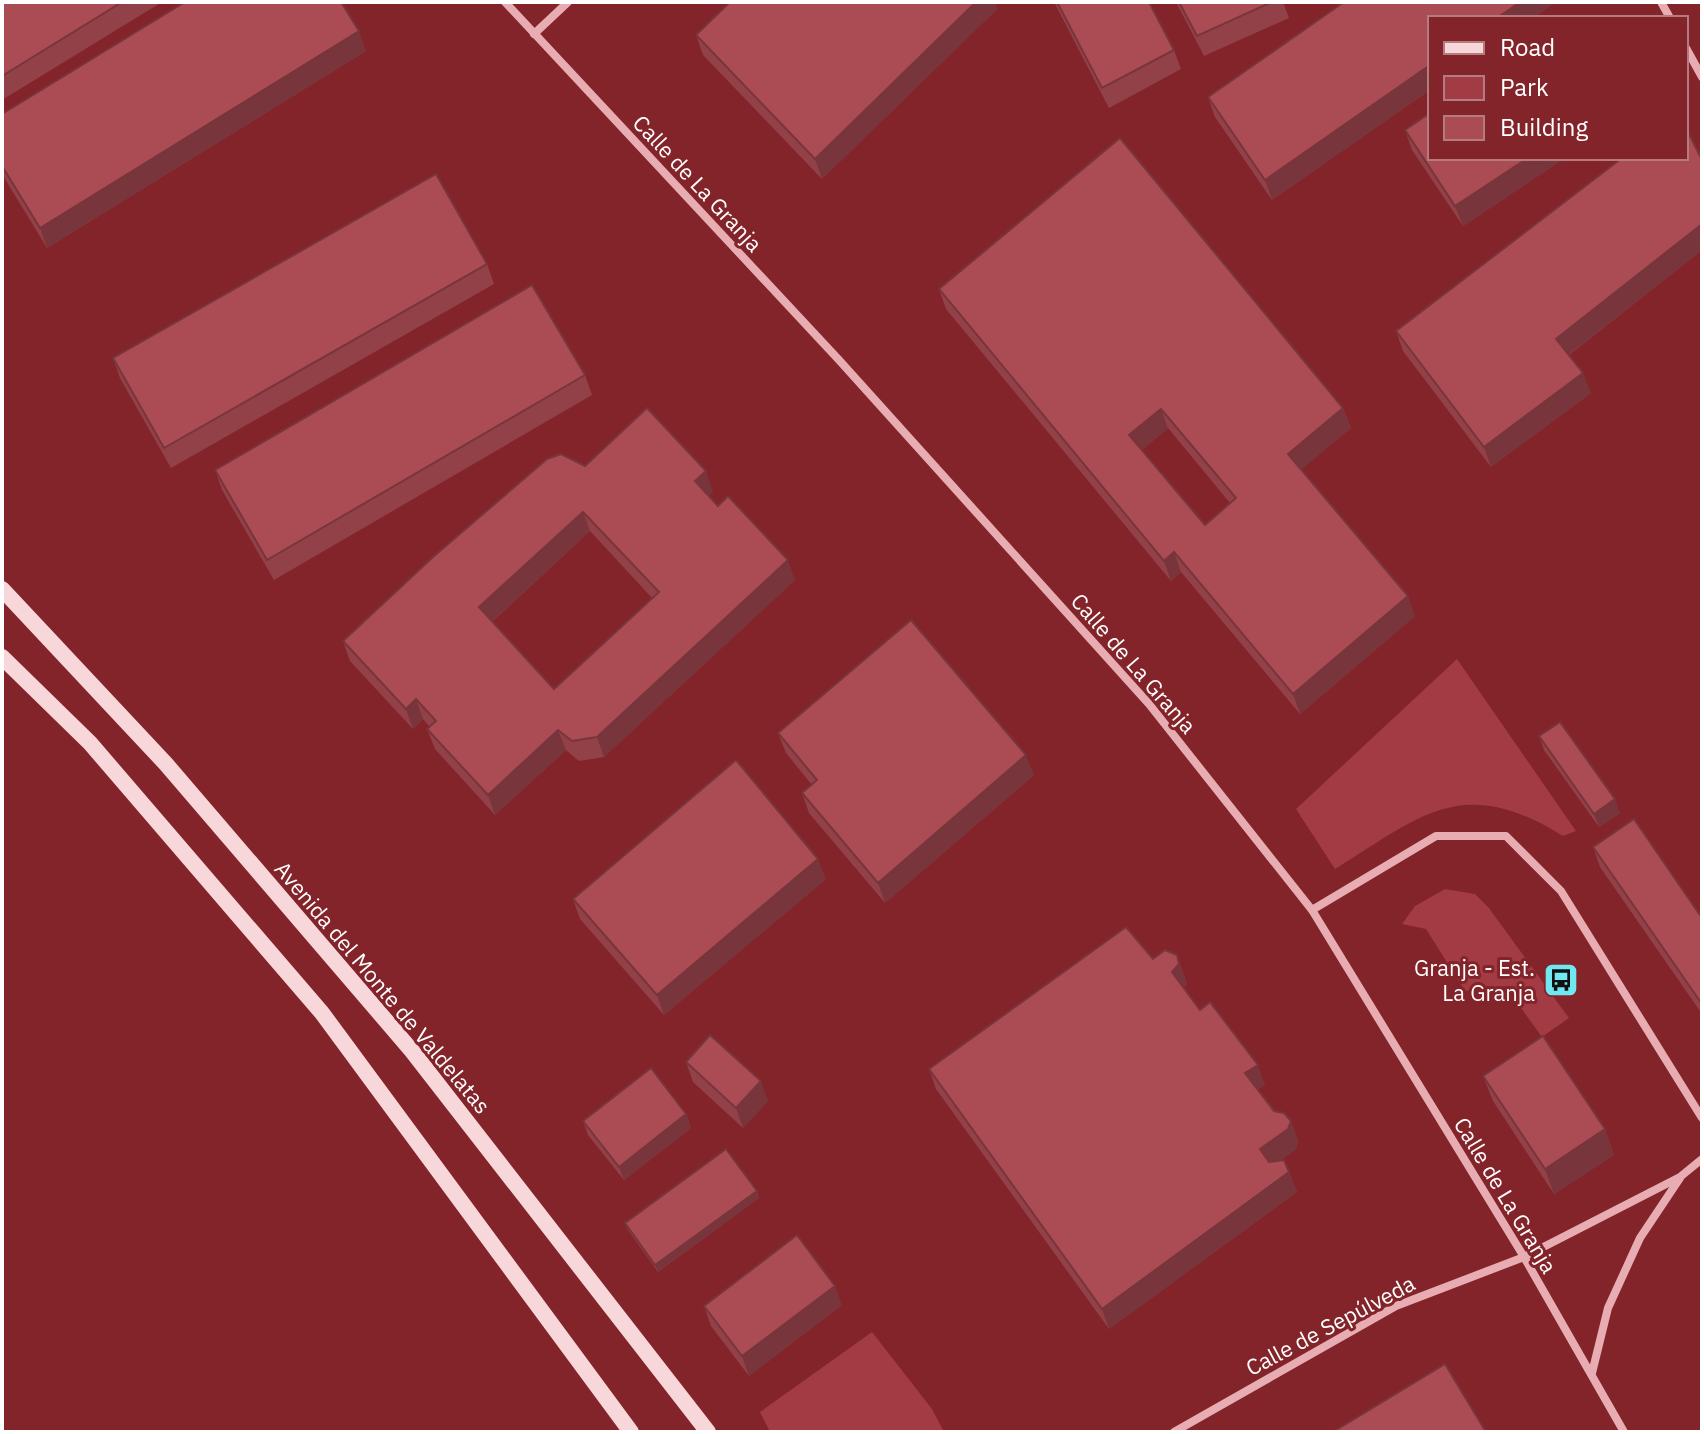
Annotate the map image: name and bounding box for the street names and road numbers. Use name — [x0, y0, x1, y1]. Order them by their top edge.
street label: Calle de La Granja — [627, 108, 769, 258]
street label: Calle de La Granja — [1065, 587, 1203, 740]
street label: Avenida del Monte de Valdelatas — [269, 855, 497, 1119]
street label: Calle de La Granja — [1448, 1112, 1564, 1279]
street label: Calle de Sepúlveda — [1240, 1268, 1420, 1382]

